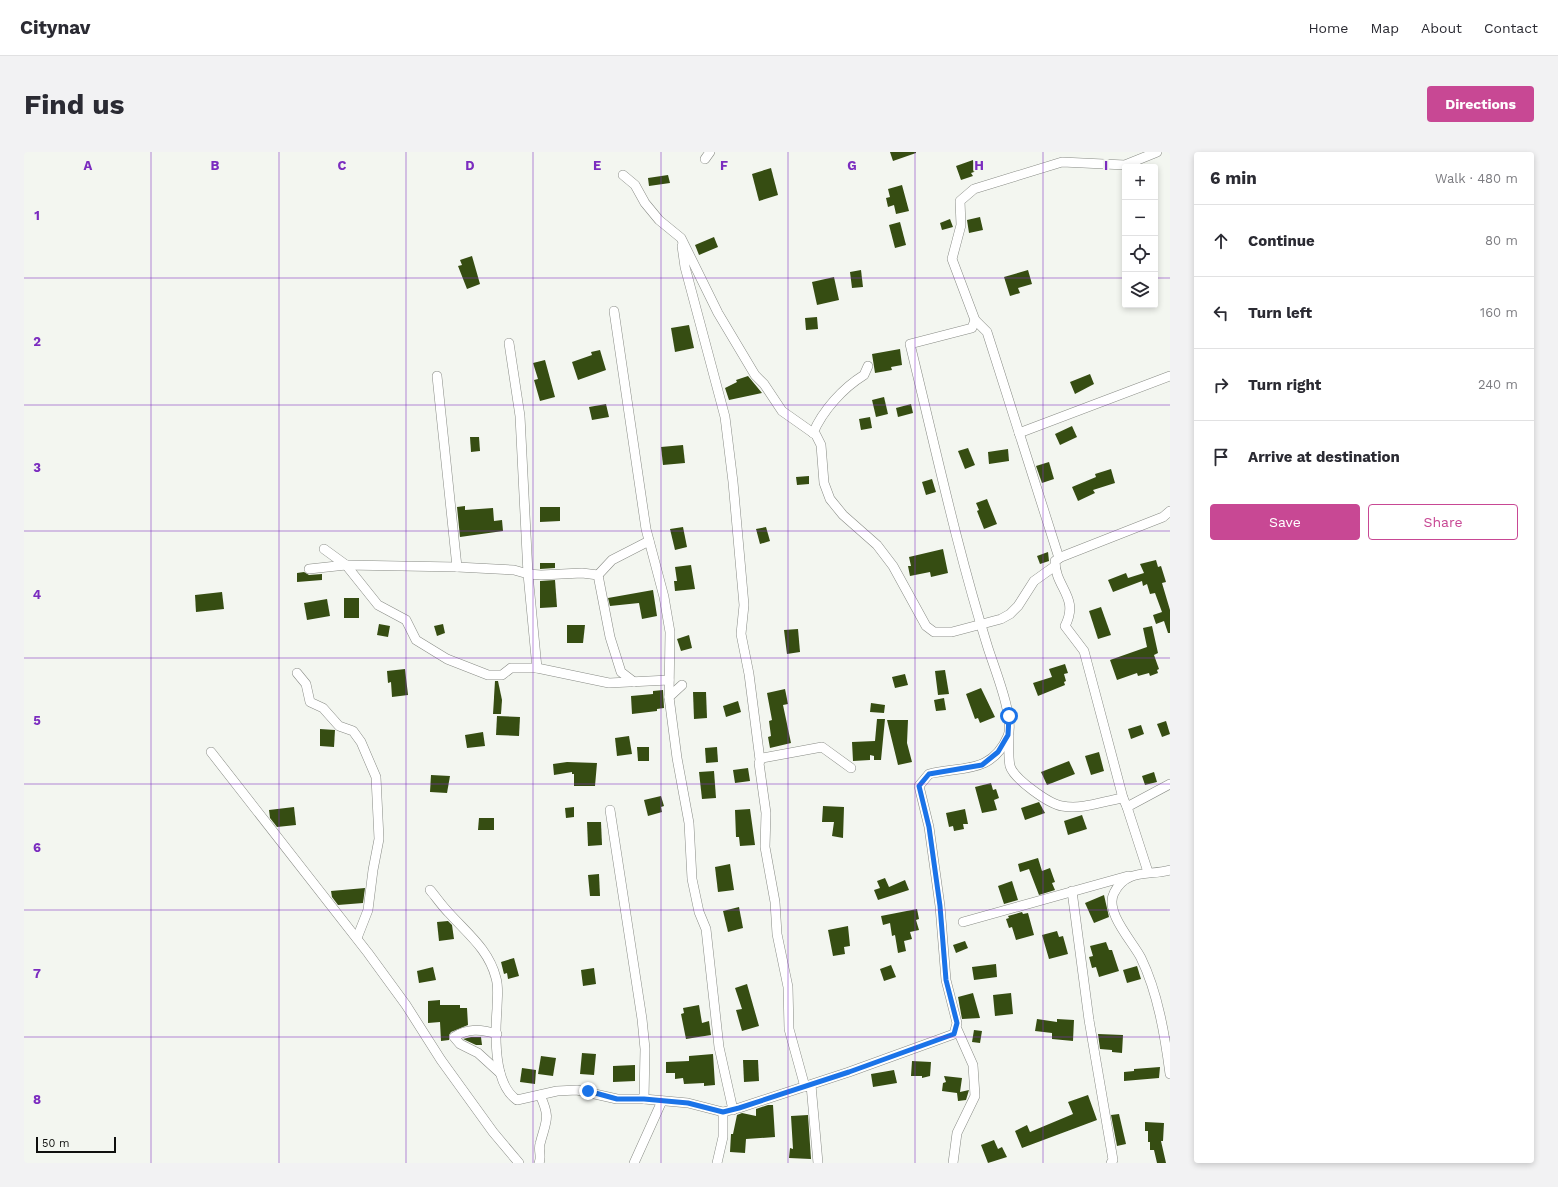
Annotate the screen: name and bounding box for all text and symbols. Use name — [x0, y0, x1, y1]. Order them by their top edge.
text: Citynav — [20, 16, 91, 39]
text: Home — [1308, 20, 1348, 36]
text: Map — [1370, 20, 1399, 36]
text: About — [1421, 20, 1462, 36]
text: Contact — [1484, 20, 1538, 36]
button: Directions — [1427, 86, 1534, 122]
text: Find us — [24, 88, 124, 121]
text: A — [84, 158, 93, 173]
text: B — [211, 158, 220, 173]
text: C — [338, 158, 347, 173]
text: D — [465, 158, 475, 173]
text: E — [593, 158, 601, 173]
text: F — [720, 158, 728, 173]
text: G — [847, 158, 857, 173]
text: H — [974, 158, 984, 173]
text: I — [1104, 158, 1108, 173]
map controls — [1122, 164, 1158, 308]
button: + — [1122, 164, 1158, 200]
text: 6 min — [1210, 168, 1257, 188]
text: Walk · 480 m — [1435, 171, 1518, 186]
button: − — [1122, 200, 1158, 236]
text: 1 — [34, 208, 40, 223]
icon: ahead — [1210, 230, 1232, 252]
text: Continue — [1248, 232, 1315, 250]
text: 80 m — [1485, 233, 1518, 248]
button: locate — [1122, 236, 1158, 272]
button: layers — [1122, 272, 1158, 308]
icon: left — [1210, 302, 1232, 324]
text: Turn left — [1248, 304, 1312, 322]
text: 160 m — [1480, 305, 1518, 320]
text: 2 — [33, 334, 41, 349]
icon: right — [1210, 374, 1232, 396]
text: Turn right — [1248, 376, 1321, 394]
text: 240 m — [1478, 377, 1518, 392]
icon: arrive — [1210, 446, 1232, 468]
text: Arrive at destination — [1248, 448, 1400, 466]
text: 3 — [33, 460, 41, 475]
button: Save — [1210, 504, 1360, 540]
button: Share — [1368, 504, 1518, 540]
text: 4 — [33, 587, 42, 602]
route start — [1000, 707, 1018, 725]
text: 5 — [33, 713, 41, 728]
text: 6 — [33, 840, 41, 855]
text: 7 — [33, 966, 41, 981]
route end — [579, 1082, 597, 1100]
text: 8 — [33, 1092, 41, 1107]
scale bar — [36, 1135, 116, 1154]
text: 50 m — [42, 1137, 69, 1150]

